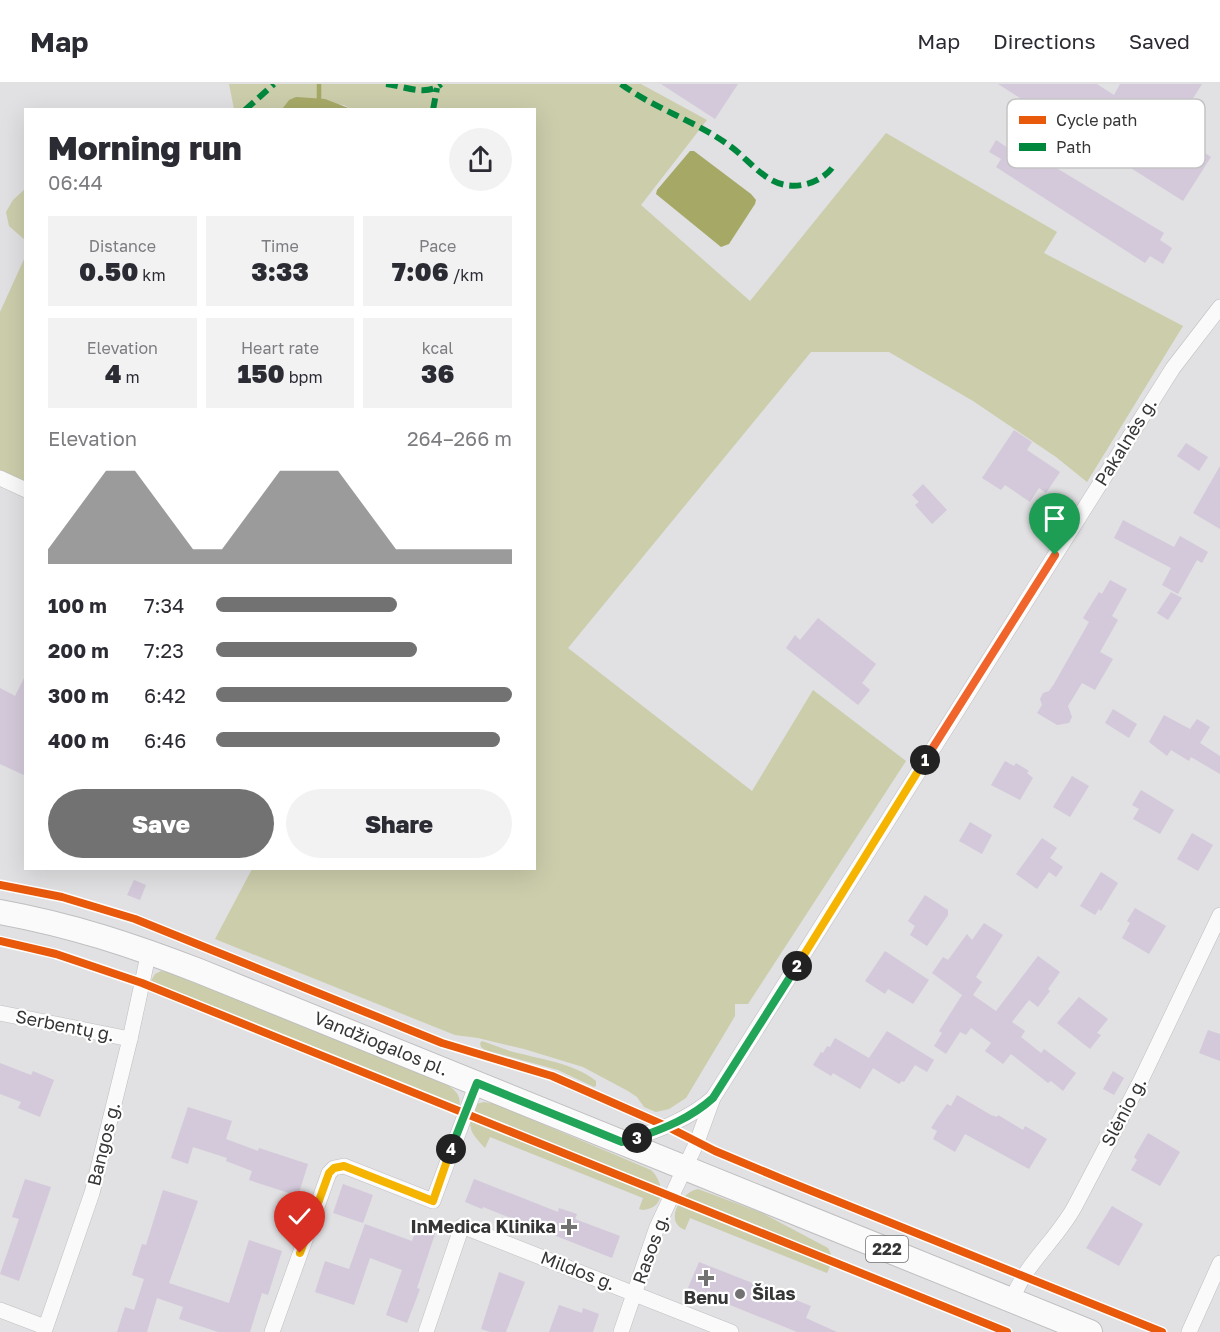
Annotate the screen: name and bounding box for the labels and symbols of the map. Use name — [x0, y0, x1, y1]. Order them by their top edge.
legend — [1007, 99, 1205, 168]
text: Cycle path — [1056, 110, 1137, 130]
text: Path — [1056, 137, 1091, 157]
street label: Pakalnės g. — [1089, 393, 1161, 490]
pin — [1029, 493, 1080, 555]
pin: 1 — [910, 745, 940, 775]
pin: 2 — [782, 951, 812, 981]
street label: Serbentų g. — [14, 1005, 117, 1045]
street label: Vandžiogalos pl. — [311, 1006, 452, 1080]
street label: Slėnio g. — [1096, 1073, 1150, 1150]
street label: Bangos g. — [82, 1100, 124, 1188]
pin: 3 — [622, 1123, 652, 1153]
pin: 4 — [436, 1134, 466, 1164]
pin — [274, 1191, 325, 1253]
street label: Rasos g. — [627, 1211, 673, 1287]
place label: InMedica Klinika — [411, 1215, 556, 1237]
marker: InMedica Klinika — [560, 1218, 578, 1236]
road number: 222 — [866, 1236, 908, 1262]
street label: Mildos g. — [538, 1246, 619, 1294]
marker: Benu — [699, 1271, 713, 1285]
place label: Šilas — [752, 1282, 796, 1304]
place label: Benu — [684, 1286, 728, 1308]
marker: Šilas — [733, 1287, 747, 1301]

